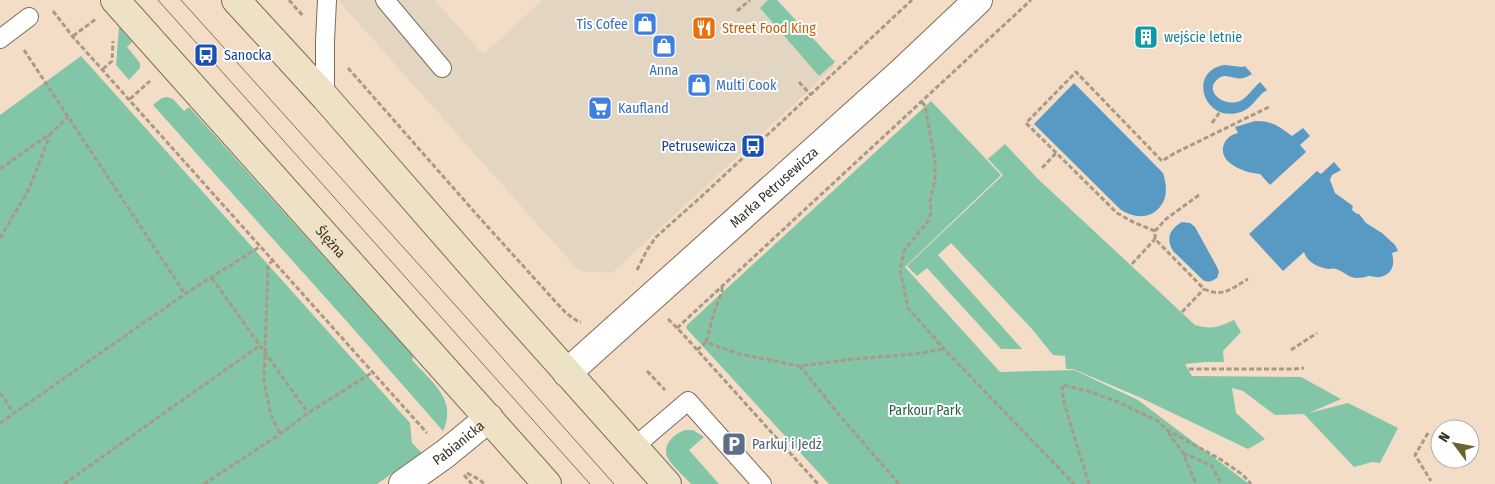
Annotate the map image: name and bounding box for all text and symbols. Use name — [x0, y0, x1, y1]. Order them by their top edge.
shop icon: Tis Cofee — [632, 11, 658, 37]
restaurant icon: Street Food King — [691, 15, 717, 41]
place label: Tis Cofee — [577, 16, 628, 33]
place label: Street Food King — [722, 20, 816, 37]
building icon: wejście letnie — [1133, 24, 1159, 50]
place label: wejście letnie — [1164, 29, 1242, 46]
shop icon: Anna — [651, 33, 677, 59]
bus stop icon: Sanocka — [193, 42, 219, 68]
place label: Sanocka — [224, 47, 272, 64]
place label: Anna — [650, 62, 679, 79]
shop icon: Multi Cook — [686, 72, 712, 98]
place label: Multi Cook — [716, 77, 777, 94]
supermarket icon: Kaufland — [587, 95, 613, 121]
place label: Kaufland — [618, 100, 669, 117]
bus stop icon: Petrusewicza — [740, 133, 766, 159]
place label: Petrusewicza — [662, 138, 736, 155]
street label: Marka Petrusewicza — [726, 143, 821, 231]
street label: Ślężna — [312, 222, 350, 261]
park label: Parkour Park — [889, 402, 962, 419]
street label: Pabianicka — [429, 417, 488, 469]
north arrow — [1430, 419, 1480, 469]
text: N — [1435, 429, 1454, 445]
parking icon: Parkuj i Jedź — [721, 431, 747, 457]
place label: Parkuj i Jedź — [752, 436, 822, 453]

